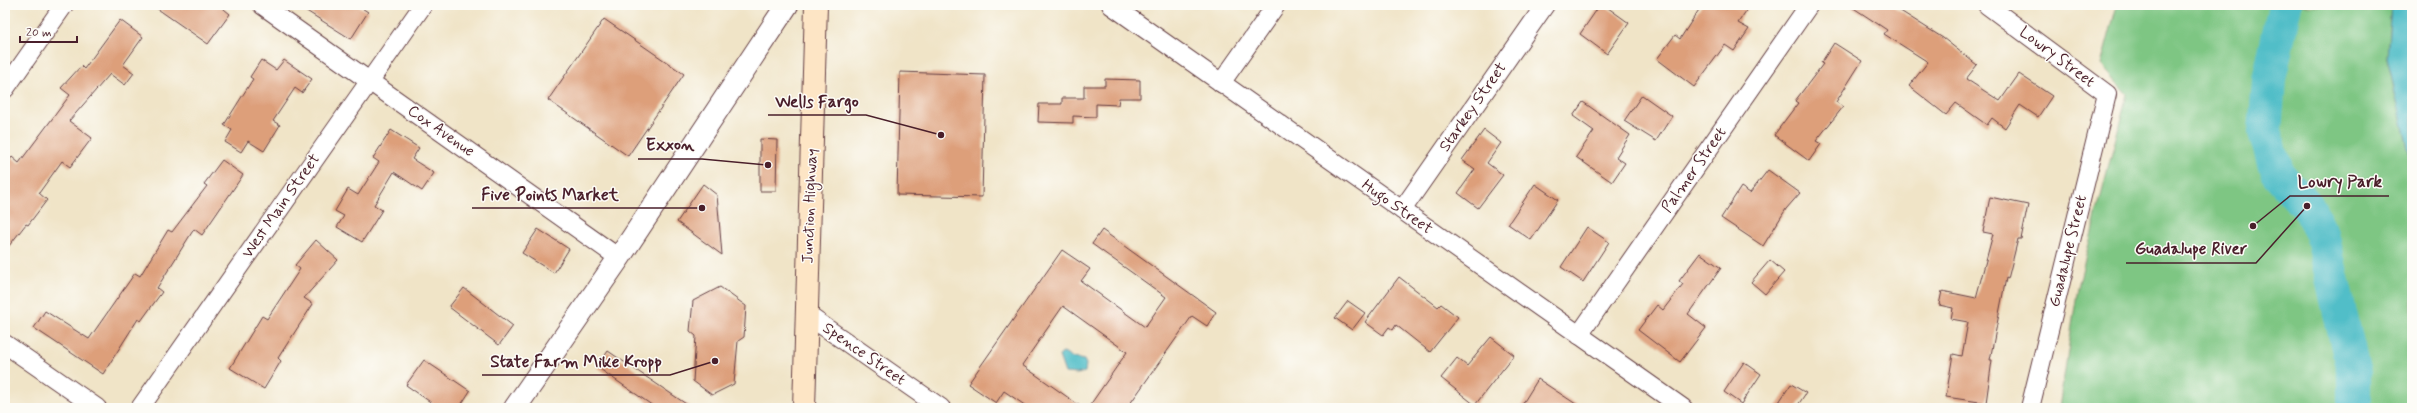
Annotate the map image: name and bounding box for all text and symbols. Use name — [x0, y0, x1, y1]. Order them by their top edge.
scale bar — [20, 18, 77, 44]
street label: Lowry Street — [2015, 22, 2099, 92]
text: 20 m — [26, 25, 52, 41]
street label: Starkey Street — [1434, 58, 1512, 156]
callout: Wells Fargo — [768, 86, 866, 115]
text: Wells Fargo — [774, 91, 859, 114]
street label: Cox Avenue — [403, 100, 479, 162]
street label: Palmer Street — [1657, 123, 1731, 217]
callout: Exxon — [638, 130, 702, 159]
text: Exxon — [646, 134, 695, 156]
street label: Junction Highway — [797, 148, 824, 264]
street label: West Main Street — [237, 149, 325, 262]
callout: Lowry Park — [2290, 167, 2389, 196]
text: Lowry Park — [2298, 171, 2383, 194]
street label: Hugo Street — [1357, 175, 1437, 240]
callout: Five Points Market — [472, 179, 627, 208]
text: Five Points Market — [481, 184, 620, 206]
street label: Guadalupe Street — [2044, 193, 2092, 309]
callout: Guadalupe River — [2126, 234, 2256, 263]
text: Guadalupe River — [2135, 238, 2247, 260]
street label: Spence Street — [818, 318, 910, 390]
callout: State Farm Mike Kropp — [482, 346, 670, 375]
text: State Farm Mike Kropp — [490, 351, 662, 373]

